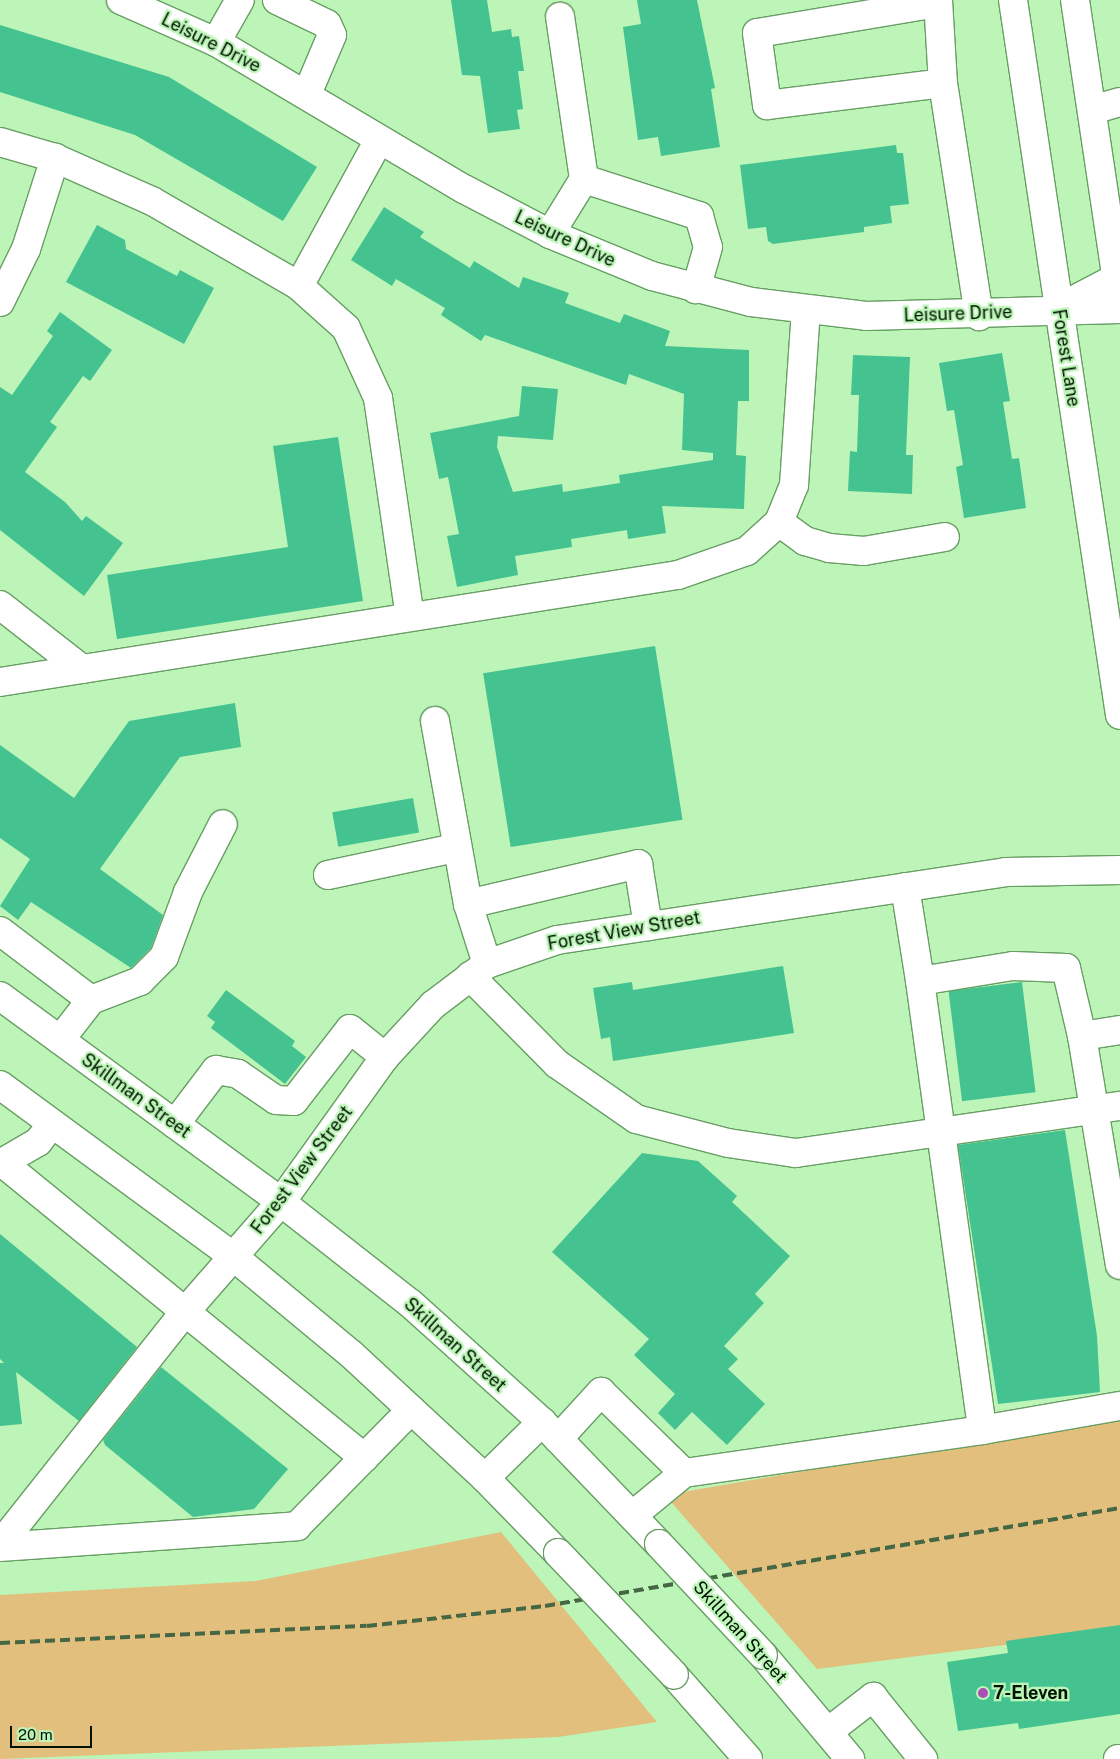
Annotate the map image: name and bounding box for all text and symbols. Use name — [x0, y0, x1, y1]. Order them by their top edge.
street label: Leisure Drive — [158, 9, 264, 77]
street label: Leisure Drive — [511, 206, 619, 272]
street label: Leisure Drive — [903, 301, 1013, 327]
street label: Forest Lane — [1048, 308, 1084, 408]
street label: Forest View Street — [546, 907, 702, 955]
street label: Skillman Street — [77, 1049, 195, 1143]
street label: Forest View Street — [247, 1101, 357, 1239]
street label: Skillman Street — [399, 1293, 511, 1397]
street label: Skillman Street — [688, 1576, 792, 1688]
place label: 7-Eleven — [993, 1682, 1068, 1704]
marker: 7-Eleven — [977, 1687, 989, 1699]
scale bar — [12, 1716, 95, 1748]
text: 20 m — [18, 1726, 53, 1743]

